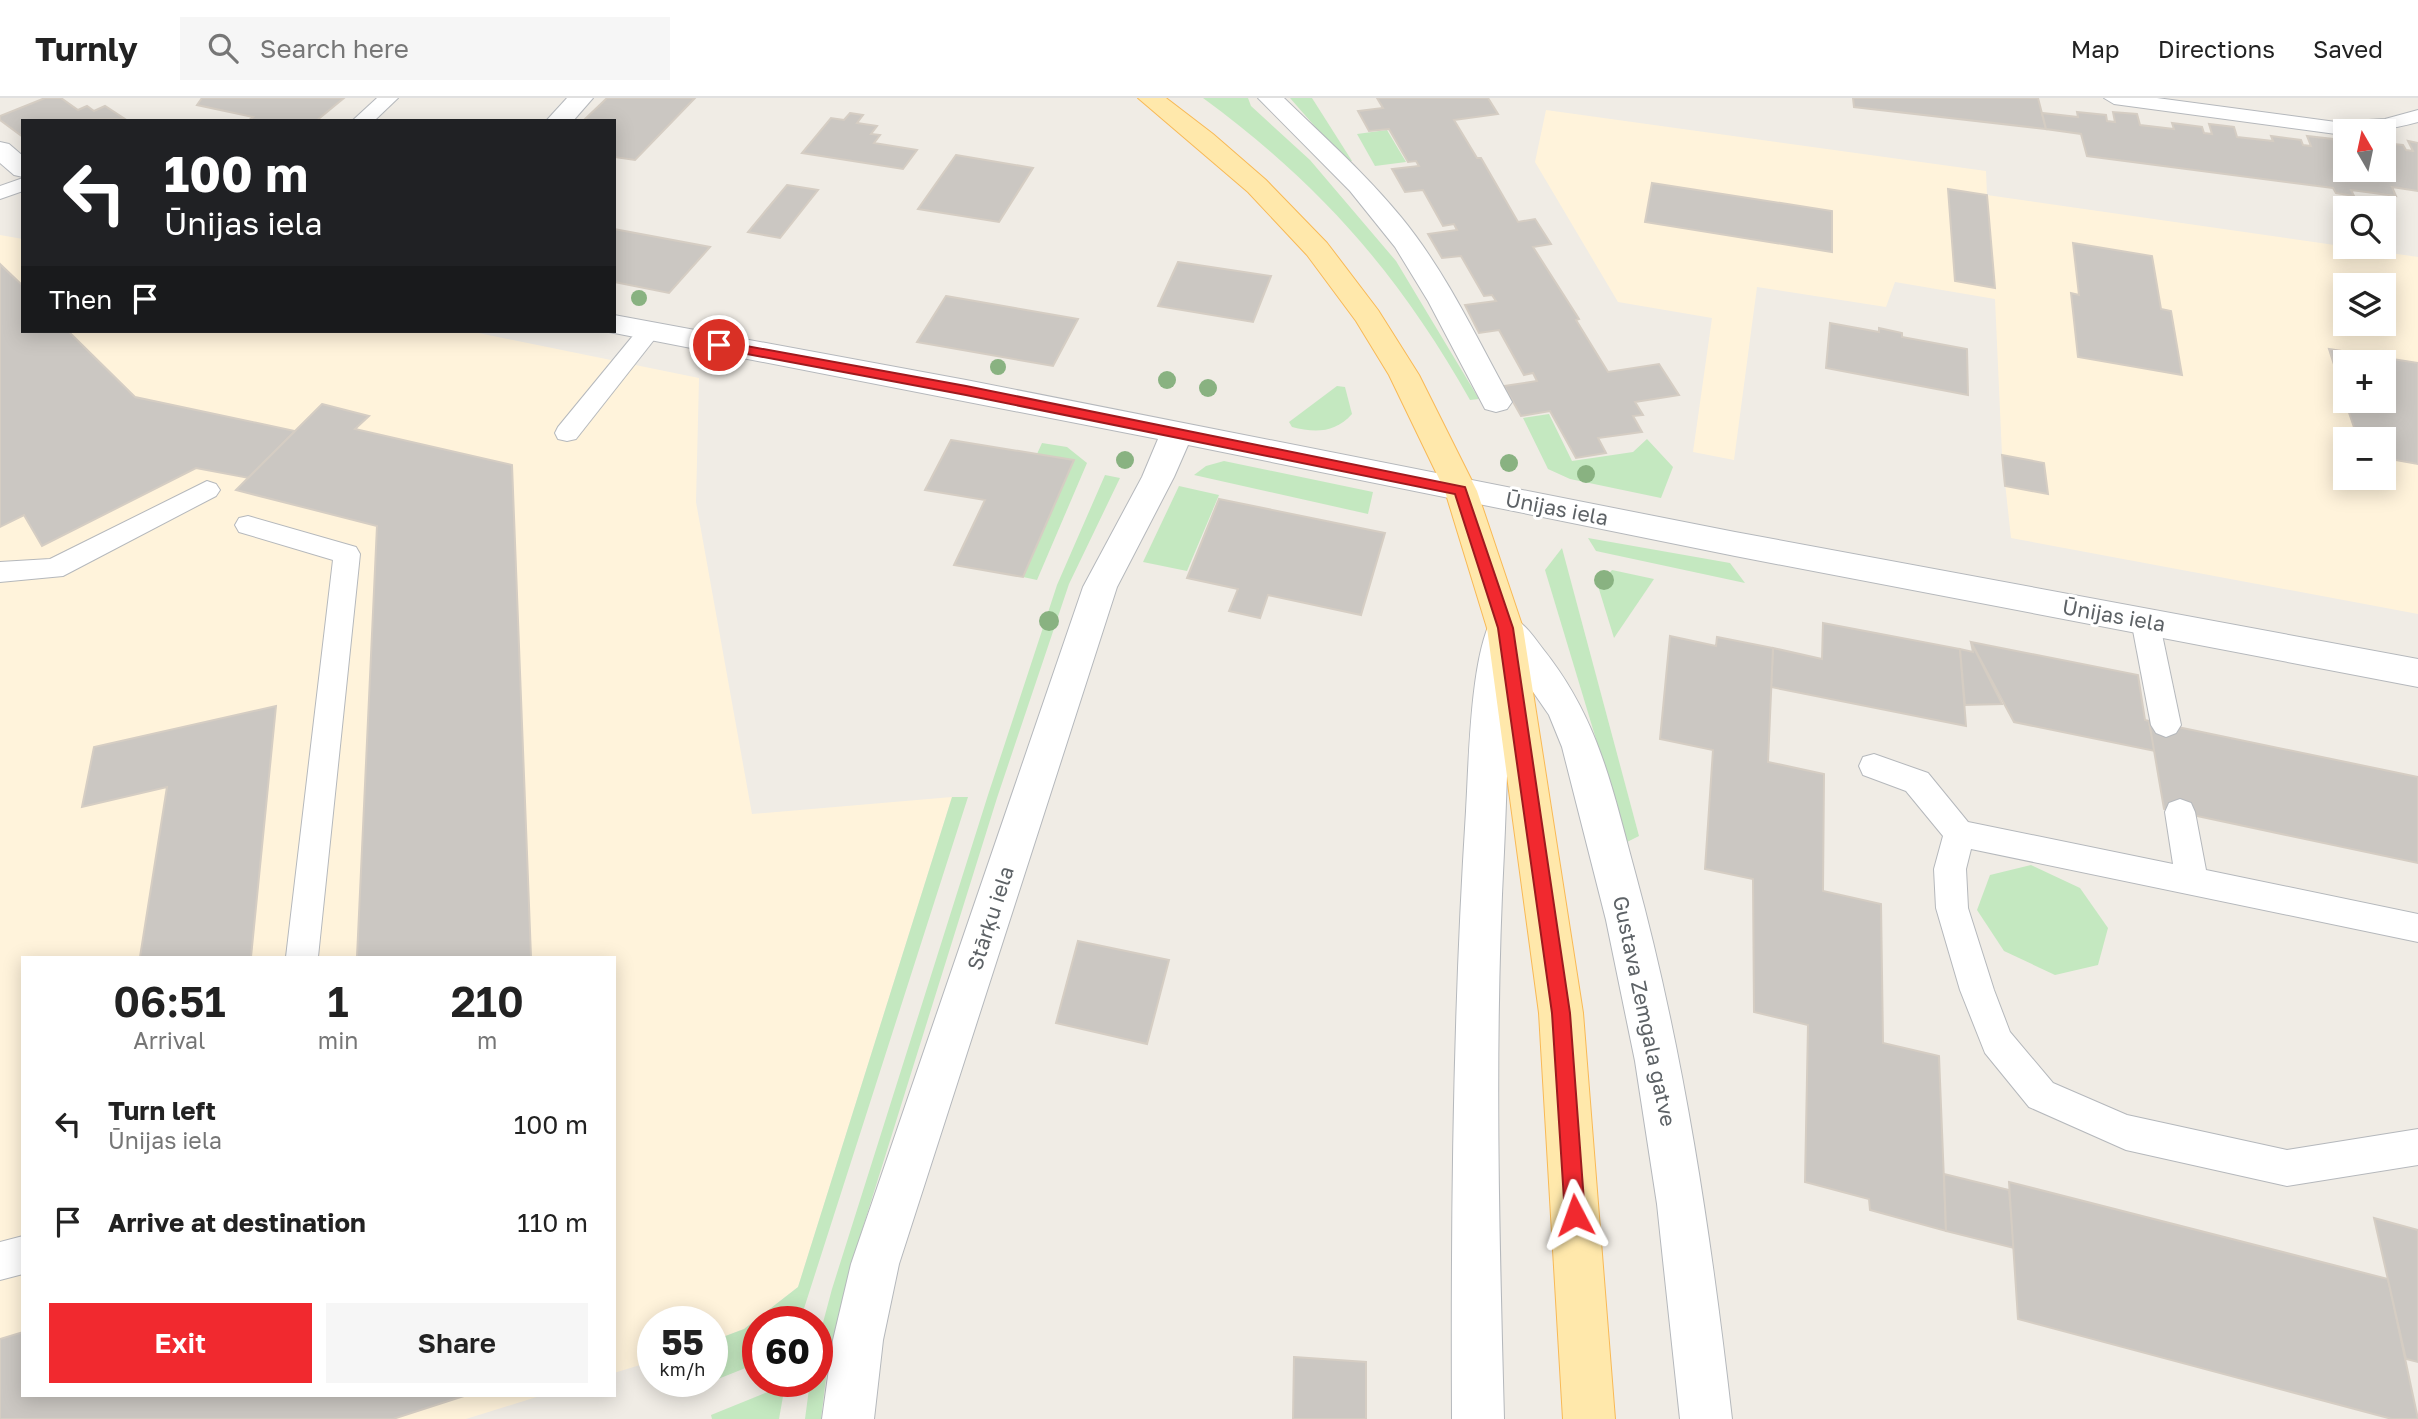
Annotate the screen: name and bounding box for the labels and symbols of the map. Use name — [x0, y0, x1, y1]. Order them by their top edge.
north arrow — [2333, 119, 2396, 182]
pin — [689, 315, 749, 375]
street label: Ūnijas iela — [1503, 485, 1611, 531]
street label: Ūnijas iela — [2060, 593, 2168, 637]
street label: Stārķu iela — [961, 863, 1019, 973]
street label: Gustava Zemgala gatve — [1608, 893, 1682, 1129]
position arrow — [1538, 1178, 1612, 1252]
speed limit sign: 60 — [742, 1306, 833, 1397]

